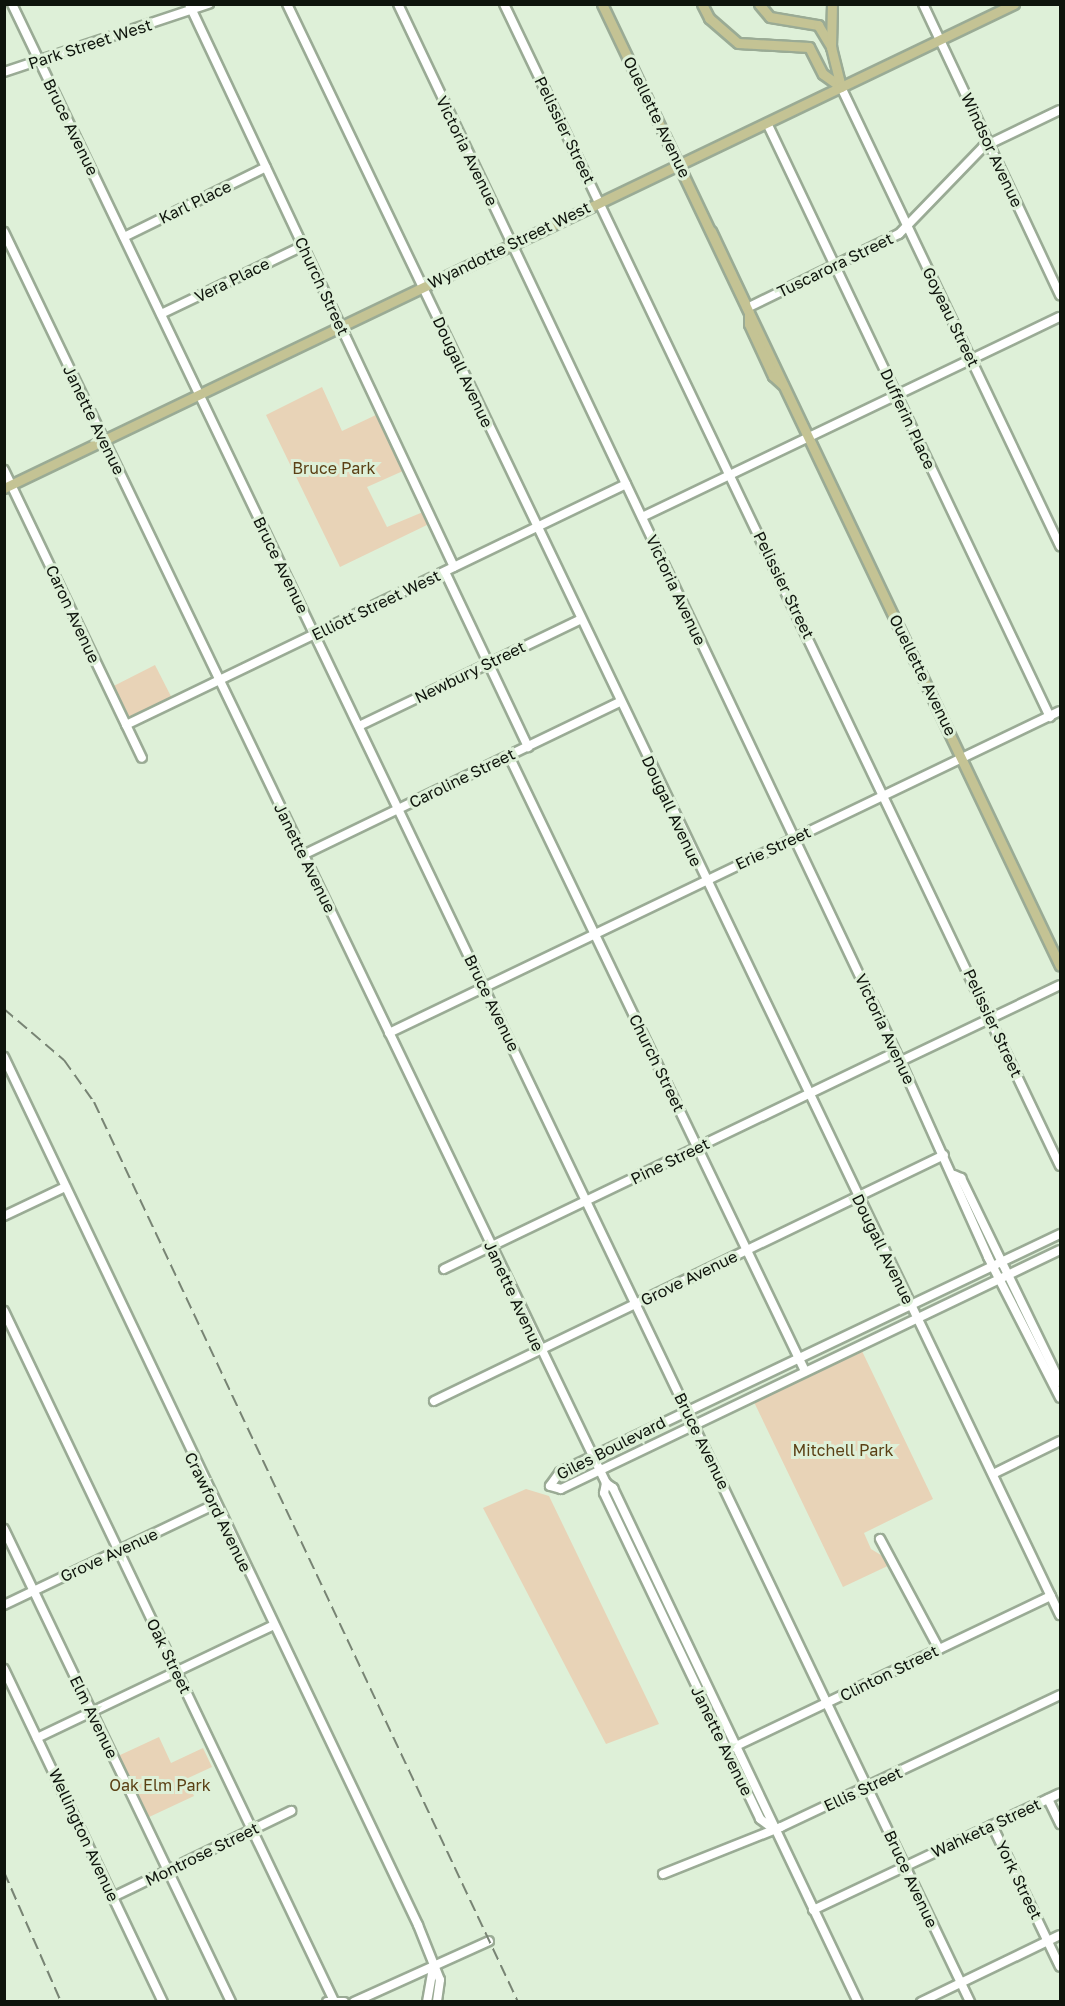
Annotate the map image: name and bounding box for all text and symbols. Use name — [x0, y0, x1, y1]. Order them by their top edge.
street label: Park Street West — [26, 15, 154, 73]
street label: Ouellette Avenue — [619, 53, 695, 181]
street label: Pelissier Street — [531, 73, 599, 187]
street label: Bruce Avenue — [39, 76, 103, 178]
street label: Windsor Avenue — [957, 90, 1027, 210]
street label: Victoria Avenue — [432, 93, 502, 209]
street label: Karl Place — [156, 176, 234, 228]
street label: Wyandotte Street West — [425, 197, 593, 293]
street label: Tuscarora Street — [774, 229, 896, 301]
street label: Church Street — [291, 234, 353, 338]
street label: Vera Place — [191, 254, 273, 306]
street label: Goyeau Street — [919, 264, 983, 370]
street label: Dougall Avenue — [429, 314, 497, 430]
street label: Janette Avenue — [59, 362, 129, 478]
street label: Dufferin Place — [876, 366, 940, 472]
park label: Bruce Park — [292, 458, 376, 478]
street label: Bruce Avenue — [249, 514, 313, 616]
street label: Pelissier Street — [750, 528, 818, 642]
street label: Victoria Avenue — [642, 532, 710, 648]
street label: Caron Avenue — [42, 562, 104, 666]
street label: Elliott Street West — [309, 566, 443, 644]
street label: Ouellette Avenue — [885, 611, 961, 739]
street label: Newbury Street — [412, 637, 528, 707]
street label: Caroline Street — [406, 744, 518, 812]
street label: Dougall Avenue — [638, 753, 706, 869]
street label: Janette Avenue — [270, 800, 340, 916]
street label: Erie Street — [732, 822, 814, 874]
street label: Bruce Avenue — [460, 952, 524, 1054]
street label: Pelissier Street — [960, 966, 1026, 1080]
street label: Victoria Avenue — [851, 971, 919, 1087]
street label: Church Street — [625, 1011, 689, 1115]
street label: Pine Street — [627, 1134, 713, 1188]
street label: Dougall Avenue — [848, 1191, 918, 1307]
street label: Janette Avenue — [480, 1238, 548, 1354]
street label: Grove Avenue — [638, 1246, 740, 1310]
street label: Bruce Avenue — [670, 1390, 734, 1492]
street label: Giles Boulevard — [553, 1412, 669, 1484]
park label: Mitchell Park — [792, 1440, 894, 1460]
street label: Crawford Avenue — [181, 1449, 255, 1575]
street label: Grove Avenue — [57, 1524, 161, 1586]
street label: Oak Street — [143, 1615, 195, 1697]
street label: Clinton Street — [837, 1641, 941, 1705]
street label: Elm Avenue — [66, 1673, 122, 1761]
street label: Janette Avenue — [687, 1683, 757, 1799]
street label: Ellis Street — [821, 1763, 905, 1815]
street label: Wellington Avenue — [45, 1765, 123, 1905]
park label: Oak Elm Park — [109, 1775, 211, 1795]
street label: Wahketa Street — [928, 1794, 1044, 1862]
street label: Montrose Street — [142, 1818, 262, 1890]
street label: Bruce Avenue — [880, 1827, 942, 1931]
street label: York Street — [992, 1838, 1046, 1922]

